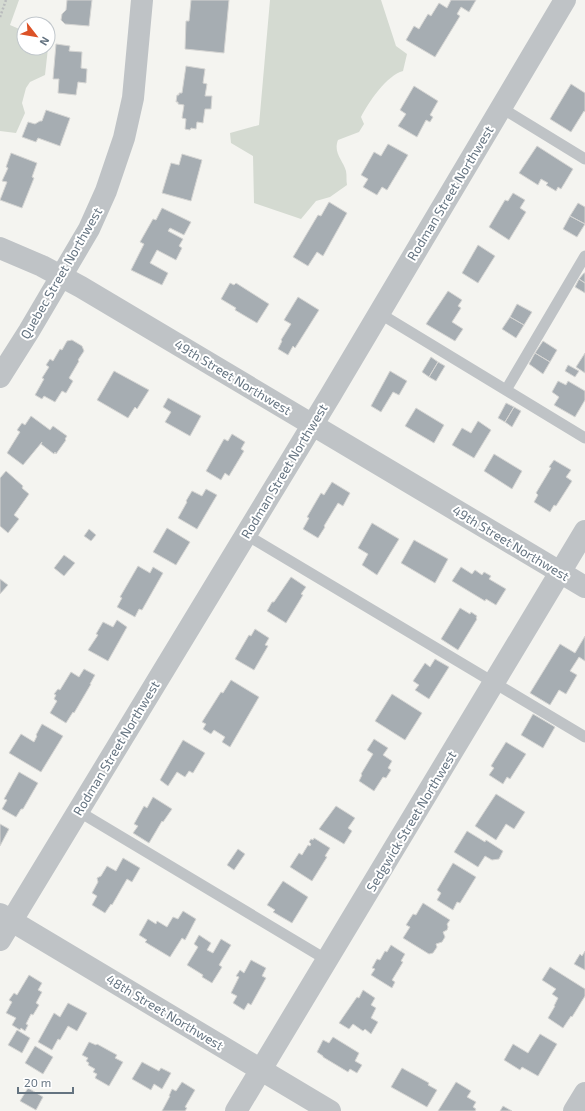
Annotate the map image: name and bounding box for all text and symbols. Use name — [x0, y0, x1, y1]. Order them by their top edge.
north arrow — [16, 16, 56, 56]
text: N — [37, 35, 53, 48]
street label: Rodman Street Northwest — [403, 123, 497, 263]
street label: Quebec Street Northwest — [17, 204, 105, 342]
street label: 49th Street Northwest — [172, 336, 294, 418]
street label: Rodman Street Northwest — [237, 401, 331, 541]
street label: 49th Street Northwest — [450, 502, 572, 584]
street label: Rodman Street Northwest — [69, 678, 163, 818]
street label: Sedgwick Street Northwest — [363, 748, 459, 894]
street label: 48th Street Northwest — [104, 971, 227, 1053]
scale bar — [18, 1069, 73, 1095]
text: 20 m — [24, 1075, 51, 1089]

